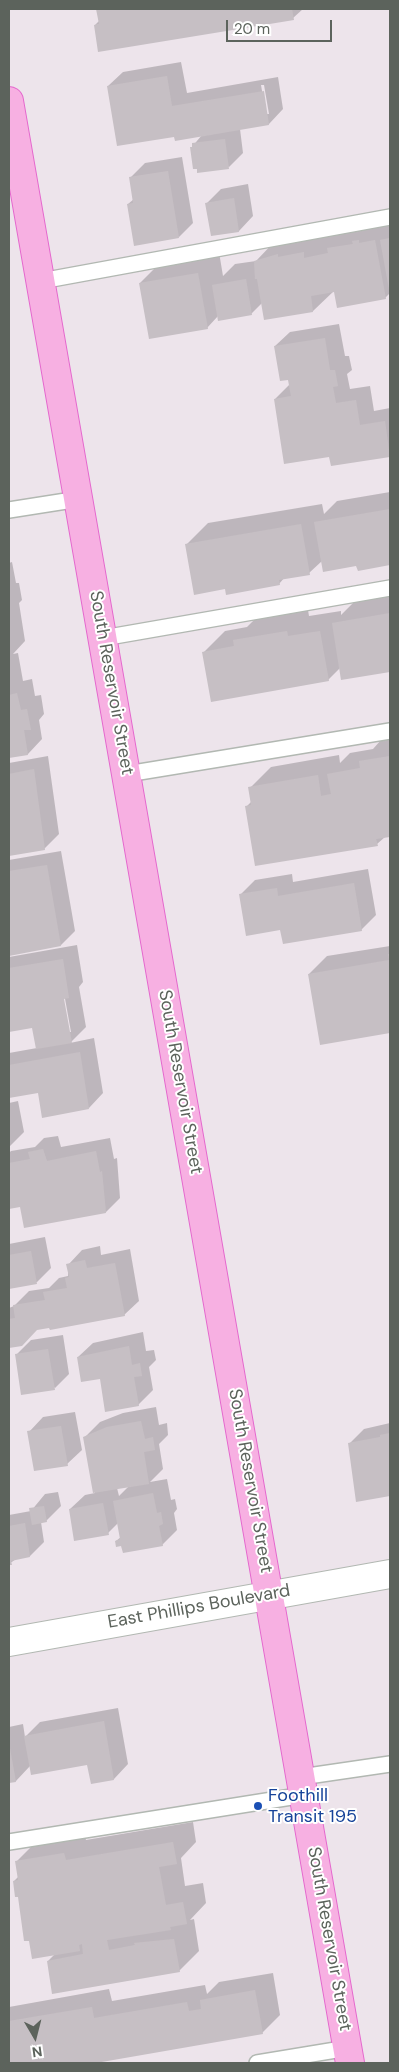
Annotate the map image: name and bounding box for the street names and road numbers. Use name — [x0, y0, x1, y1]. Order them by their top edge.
street label: South Reservoir Street — [84, 589, 138, 777]
street label: South Reservoir Street — [153, 988, 207, 1176]
street label: South Reservoir Street — [223, 1387, 277, 1575]
street label: East Phillips Boulevard — [106, 1580, 292, 1634]
street label: South Reservoir Street — [302, 1845, 356, 2033]

